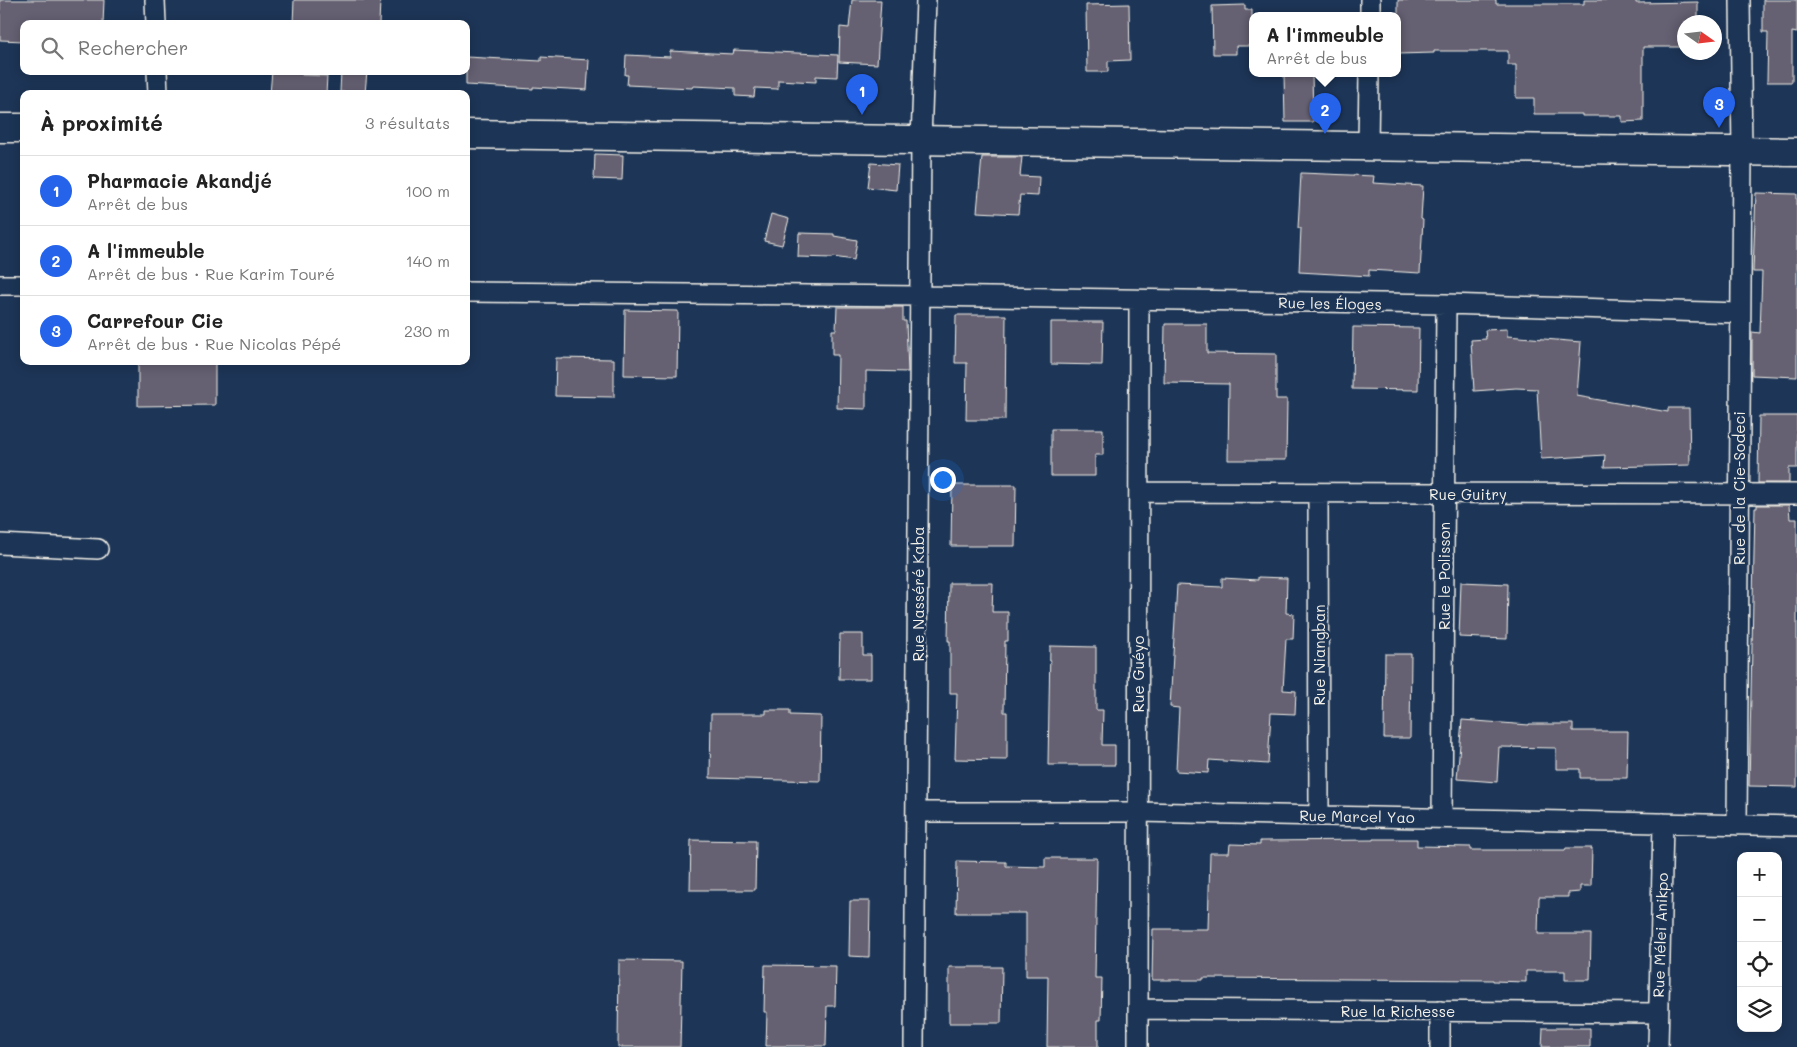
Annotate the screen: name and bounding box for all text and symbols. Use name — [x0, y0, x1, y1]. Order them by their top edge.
popup — [1249, 12, 1401, 77]
north arrow — [1677, 15, 1722, 60]
search box — [20, 20, 470, 75]
text: A l'immeuble — [1266, 22, 1384, 47]
icon: search — [38, 34, 66, 62]
text: Rechercher — [78, 35, 188, 60]
text: Arrêt de bus — [1266, 47, 1367, 68]
pin: 1 — [846, 74, 878, 115]
pin: 3 — [1703, 87, 1735, 128]
pin: 2 — [1309, 93, 1341, 134]
text: À proximité — [40, 109, 163, 136]
text: 3 résultats — [365, 112, 450, 133]
text: Pharmacie Akandjé — [87, 168, 272, 193]
text: 1 — [52, 180, 60, 201]
text: 100 m — [405, 180, 450, 201]
text: Arrêt de bus — [87, 193, 188, 214]
text: A l'immeuble — [87, 238, 205, 263]
text: 2 — [52, 250, 60, 271]
text: 140 m — [406, 250, 450, 271]
text: Arrêt de bus · Rue Karim Touré — [87, 263, 335, 284]
street label: Rue les Éloges — [1278, 292, 1382, 314]
text: Carrefour Cie — [87, 308, 223, 333]
text: 3 — [51, 320, 61, 341]
text: 230 m — [404, 320, 450, 341]
text: Arrêt de bus · Rue Nicolas Pépé — [87, 333, 341, 354]
street label: Rue de la Cie-Sodeci — [1729, 411, 1749, 565]
your location — [930, 467, 956, 493]
street label: Rue Guitry — [1429, 484, 1507, 504]
street label: Rue le Polisson — [1434, 522, 1454, 630]
street label: Rue Nasséré Kaba — [908, 526, 928, 662]
street label: Rue Niangban — [1309, 604, 1329, 706]
street label: Rue Guéyo — [1128, 636, 1148, 712]
street label: Rue Marcel Yao — [1299, 805, 1415, 827]
map controls — [1737, 852, 1782, 1032]
button: + — [1737, 852, 1782, 897]
street label: Rue Mélei Anikpo — [1648, 872, 1672, 998]
button: − — [1737, 897, 1782, 942]
button: locate — [1737, 942, 1782, 987]
button: layers — [1737, 987, 1782, 1032]
street label: Rue la Richesse — [1341, 1001, 1455, 1021]

